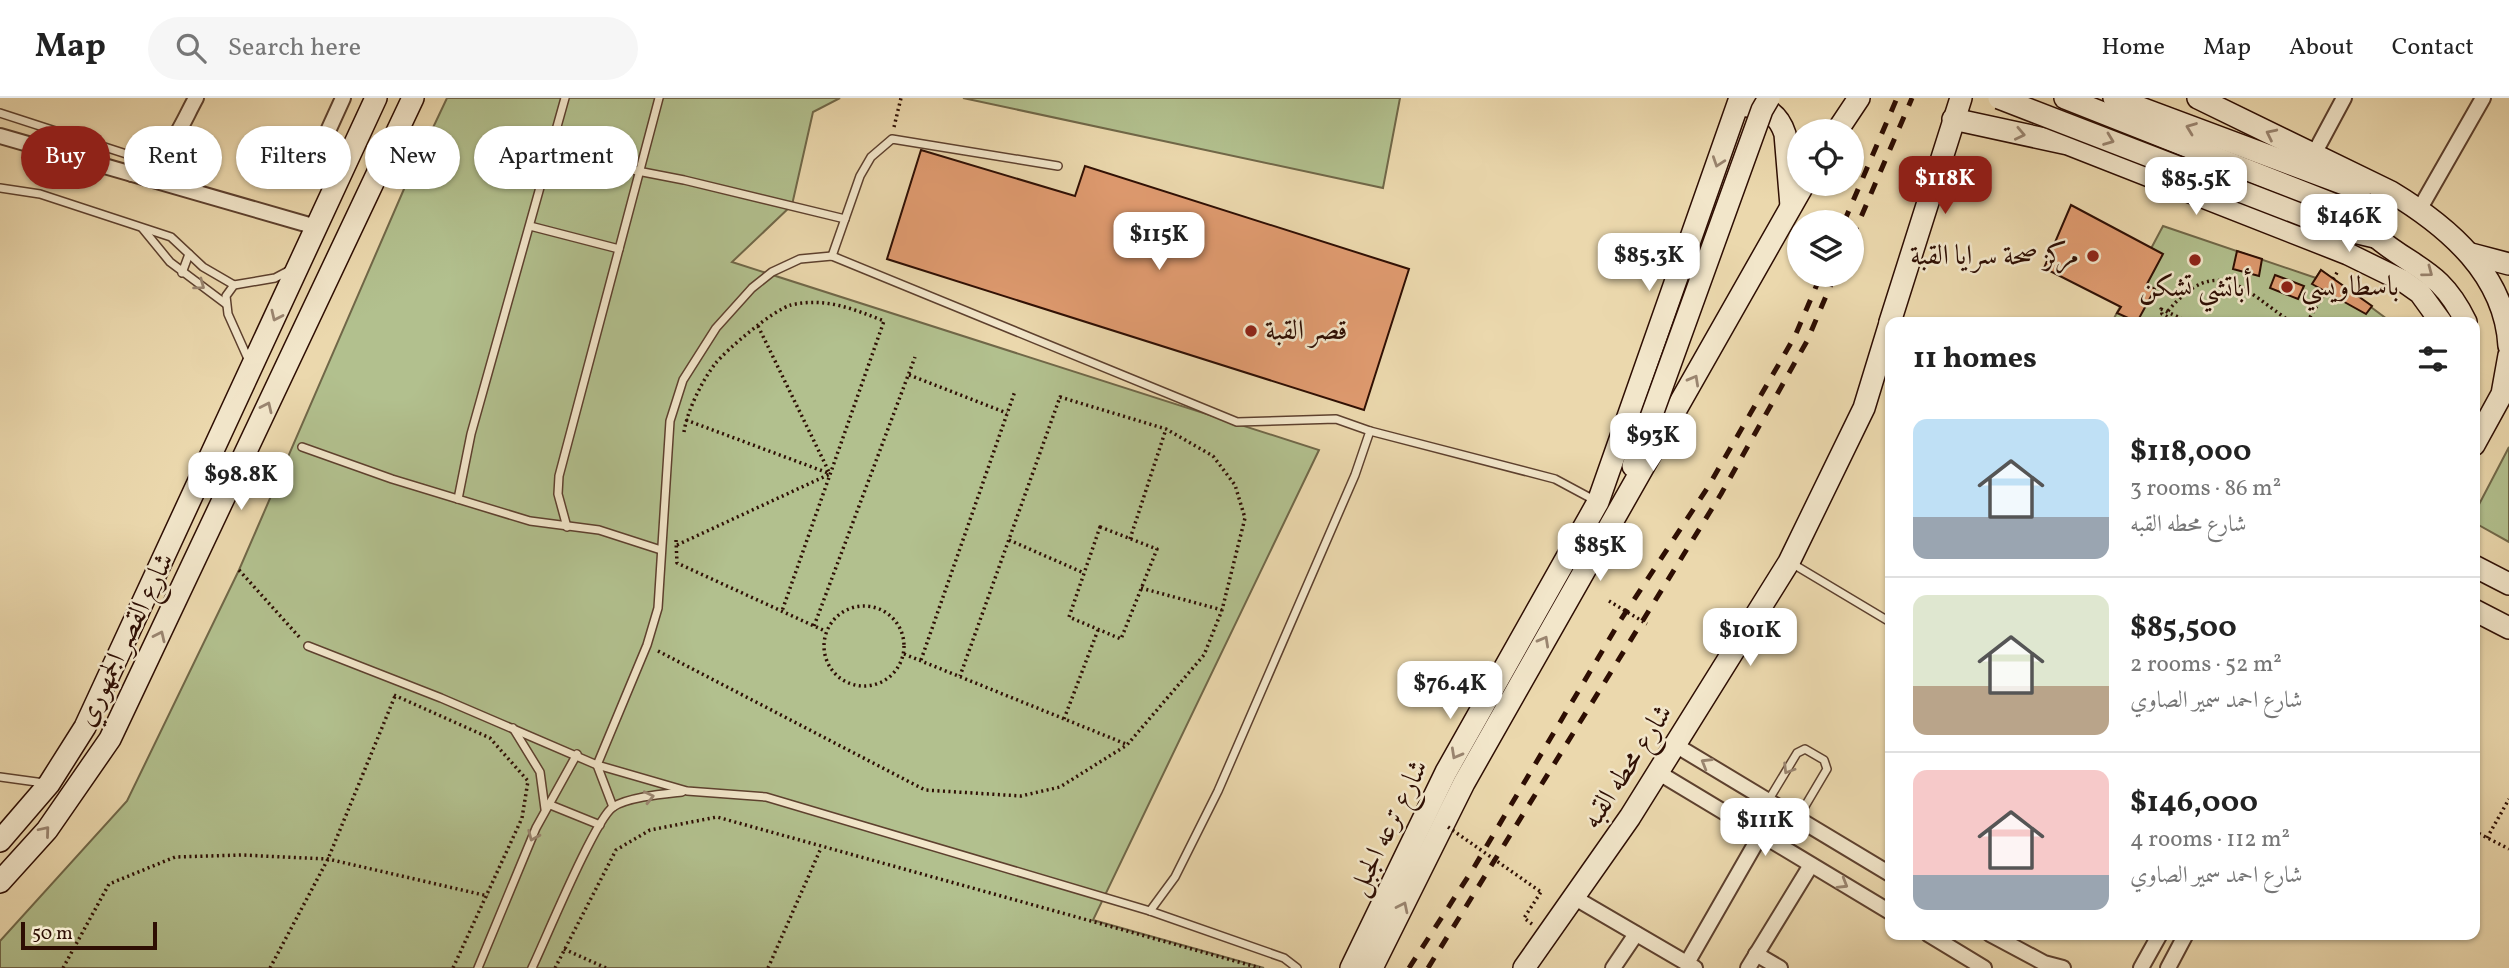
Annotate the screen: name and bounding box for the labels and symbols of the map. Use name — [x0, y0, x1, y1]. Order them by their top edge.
one-way arrow — [2185, 122, 2197, 136]
one-way arrow — [2014, 125, 2026, 140]
one-way arrow — [2266, 128, 2278, 142]
one-way arrow — [2102, 132, 2114, 146]
one-way arrow — [1712, 156, 1726, 168]
pin: $118K — [1896, 156, 1994, 216]
pin: $85.5K — [2139, 158, 2253, 217]
pin: $146K — [2300, 194, 2398, 254]
pin: $115K — [1110, 212, 1208, 272]
pin: $85.3K — [1592, 234, 1706, 293]
place label: مركز صحة سرايا القبة — [1910, 237, 2079, 276]
marker: مركز صحة سرايا القبة — [2085, 248, 2101, 264]
marker: أباتشي تشكن — [2187, 252, 2203, 268]
one-way arrow — [2420, 263, 2433, 276]
place label: أباتشي تشكن — [2139, 267, 2252, 313]
place label: باسطاويسي — [2301, 268, 2399, 312]
one-way arrow — [192, 277, 205, 289]
marker: باسطاويسي — [2279, 279, 2295, 295]
one-way arrow — [270, 309, 284, 321]
place label: قصر القبة — [1265, 312, 1348, 351]
marker: قصر القبة — [1243, 323, 1259, 339]
one-way arrow — [1686, 375, 1699, 388]
one-way arrow — [259, 402, 273, 414]
pin: $93K — [1612, 414, 1694, 473]
pin: $98.8K — [184, 452, 298, 512]
pin: $85K — [1559, 524, 1641, 583]
street label: شارع القصر الجمهوري — [67, 547, 187, 734]
pin: $101K — [1701, 608, 1799, 668]
one-way arrow — [152, 630, 166, 643]
one-way arrow — [1535, 636, 1549, 648]
pin: $76.4K — [1393, 662, 1507, 721]
street label: شارع محطه القبه — [1573, 697, 1685, 838]
one-way arrow — [1451, 746, 1465, 759]
street label: شارع ترعه الجبل — [1339, 753, 1441, 903]
one-way arrow — [1700, 759, 1713, 772]
one-way arrow — [1783, 761, 1796, 774]
one-way arrow — [643, 791, 655, 805]
pin: $111K — [1716, 798, 1814, 858]
one-way arrow — [37, 826, 50, 839]
one-way arrow — [528, 829, 542, 841]
one-way arrow — [1836, 876, 1849, 889]
one-way arrow — [1394, 902, 1408, 914]
scale bar — [21, 919, 158, 951]

